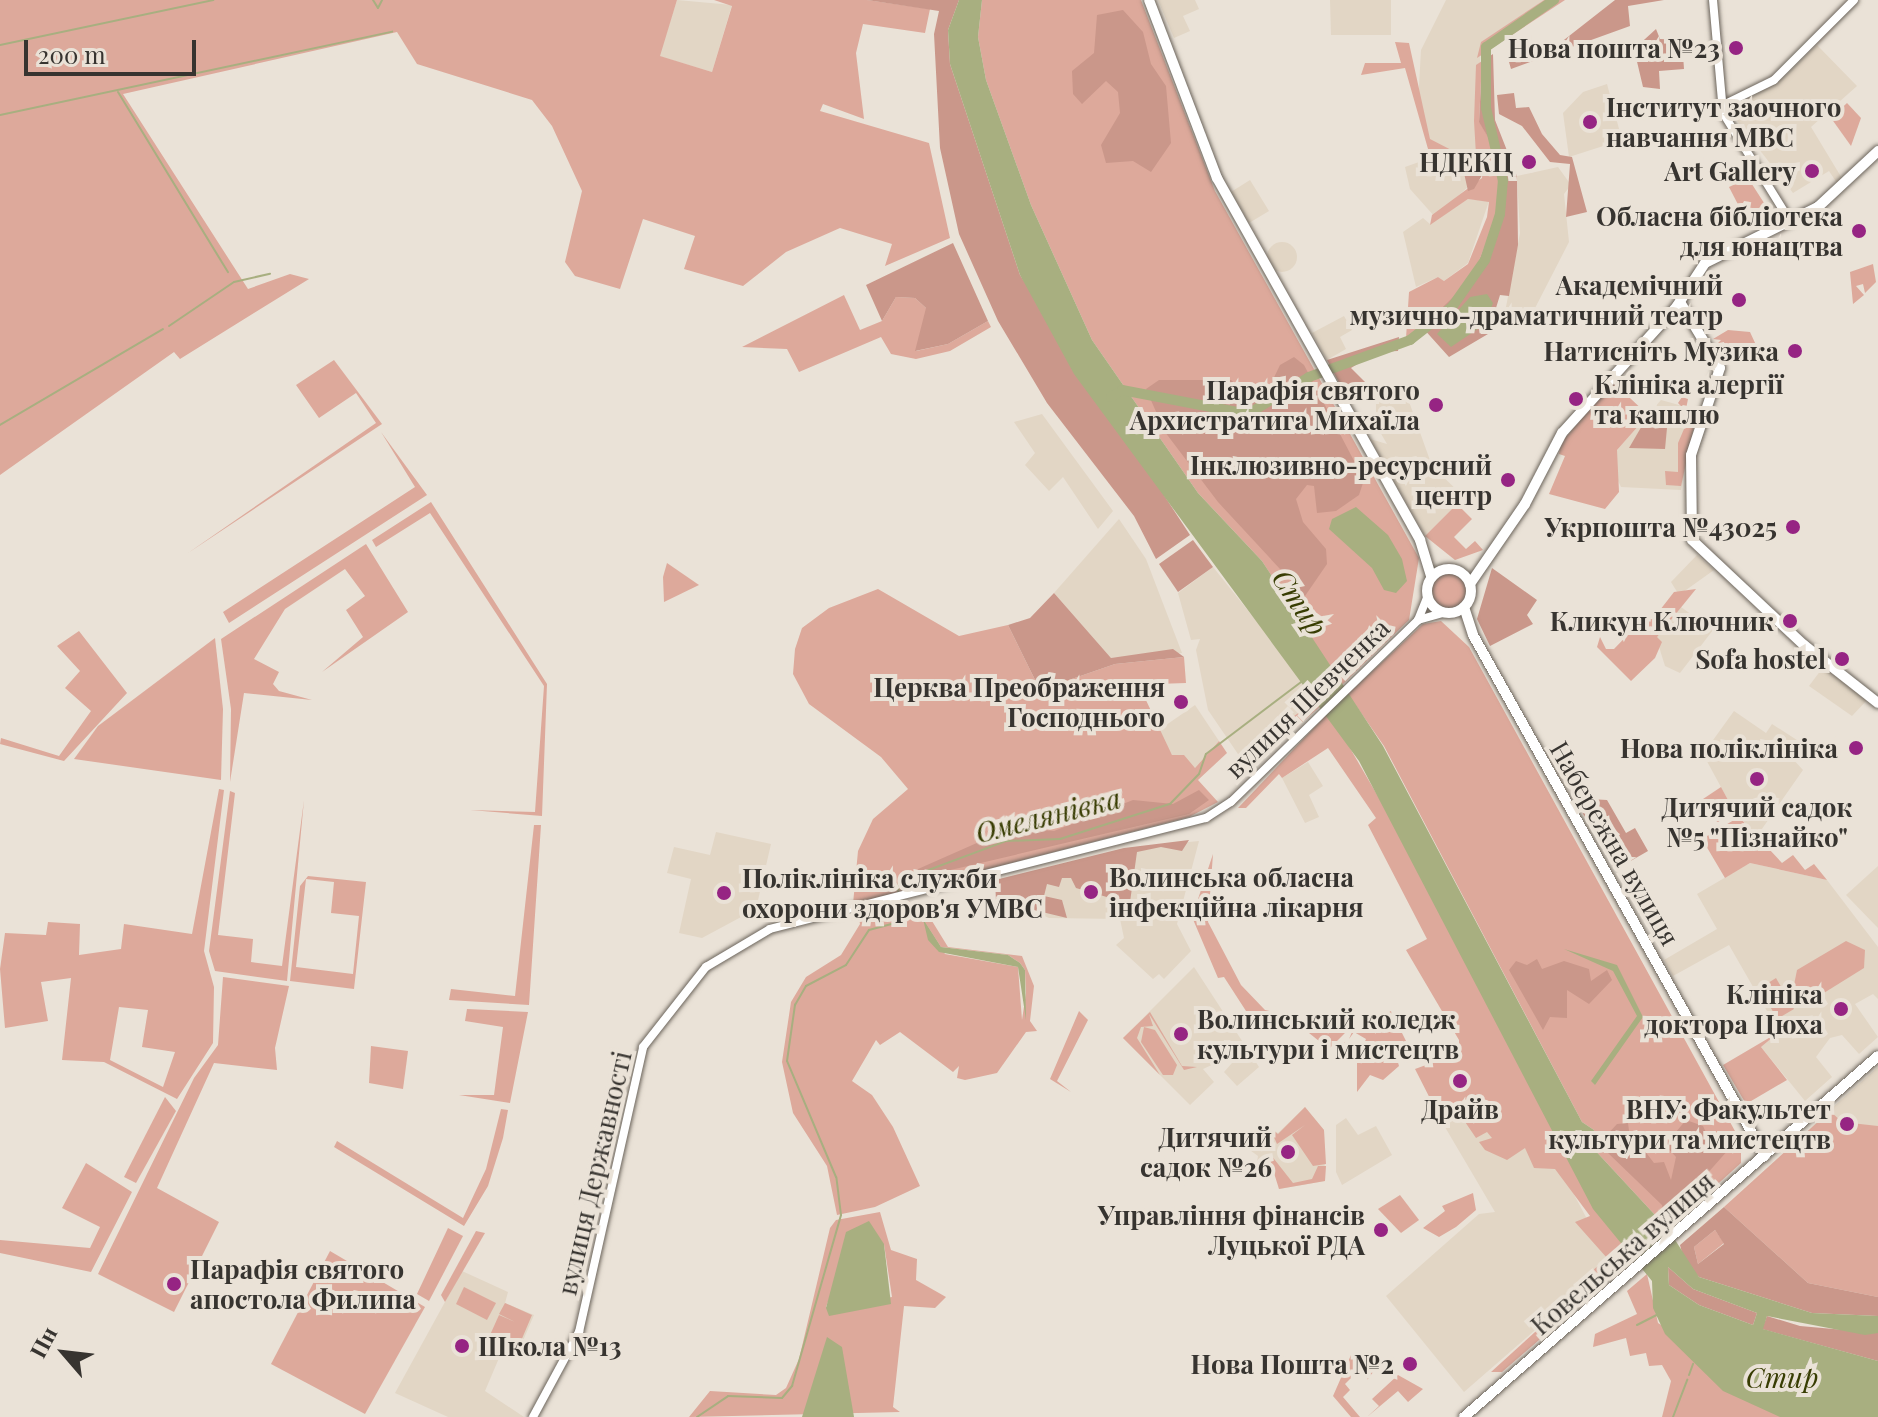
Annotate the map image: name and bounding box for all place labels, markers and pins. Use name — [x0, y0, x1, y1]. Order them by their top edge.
place label: Нова пошта №23 — [1508, 32, 1720, 64]
marker: Нова пошта №23 — [1727, 39, 1745, 57]
place label: Інститут заочного навчання МВС — [1606, 91, 1841, 152]
marker: Інститут заочного навчання МВС — [1581, 113, 1599, 131]
place label: НДЕКЦ — [1419, 146, 1513, 178]
marker: НДЕКЦ — [1520, 153, 1538, 171]
place label: Art Gallery — [1664, 155, 1796, 187]
marker: Art Gallery — [1803, 162, 1821, 180]
place label: Обласна бібліотека для юнацтва — [1596, 200, 1843, 262]
marker: Обласна бібліотека для юнацтва — [1850, 222, 1868, 240]
place label: Академічний музично-драматичний театр — [1350, 269, 1723, 330]
marker: Академічний музично-драматичний театр — [1730, 291, 1748, 309]
place label: Натисніть Музика — [1543, 335, 1779, 367]
marker: Натисніть Музика — [1786, 342, 1804, 360]
place label: Клініка алергії та кашлю — [1594, 368, 1783, 430]
place label: Парафія святого Архистратига Михаїла — [1130, 374, 1420, 436]
marker: Клініка алергії та кашлю — [1565, 388, 1587, 410]
marker: Парафія святого Архистратига Михаїла — [1427, 396, 1445, 414]
place label: Інклюзивно-ресурсний центр — [1190, 449, 1492, 510]
marker: Інклюзивно-ресурсний центр — [1499, 471, 1517, 489]
place label: Укрпошта №43025 — [1544, 511, 1777, 543]
marker: Укрпошта №43025 — [1784, 518, 1802, 536]
place label: Кликун Ключник — [1550, 605, 1774, 637]
marker: Кликун Ключник — [1781, 612, 1799, 630]
place label: Sofa hostel — [1695, 643, 1826, 675]
marker: Sofa hostel — [1833, 650, 1851, 668]
place label: Церква Преображення Господнього — [873, 671, 1165, 732]
marker: Церква Преображення Господнього — [1172, 693, 1190, 711]
place label: Нова поліклініка — [1620, 732, 1838, 764]
marker: Нова поліклініка — [1845, 737, 1867, 759]
marker: Дитячий садок №5 "Пізнайко" — [1748, 770, 1766, 788]
place label: Дитячий садок №5 "Пізнайко" — [1662, 791, 1852, 852]
place label: Волинська обласна інфекційна лікарня — [1109, 861, 1364, 922]
place label: Поліклініка служби охорони здоров'я УМВС — [742, 862, 1043, 924]
marker: Волинська обласна інфекційна лікарня — [1080, 881, 1102, 903]
marker: Поліклініка служби охорони здоров'я УМВС — [713, 882, 735, 904]
place label: Клініка доктора Цюха — [1644, 978, 1823, 1040]
marker: Клініка доктора Цюха — [1830, 998, 1852, 1020]
place label: Волинський коледж культури і мистецтв — [1197, 1003, 1459, 1064]
marker: Волинський коледж культури і мистецтв — [1172, 1025, 1190, 1043]
marker: Драйв — [1451, 1072, 1469, 1090]
place label: Драйв — [1421, 1093, 1499, 1125]
place label: ВНУ: Факультет культури та мистецтв — [1548, 1093, 1831, 1154]
marker: ВНУ: Факультет культури та мистецтв — [1838, 1115, 1856, 1133]
place label: Дитячий садок №26 — [1140, 1121, 1272, 1182]
marker: Дитячий садок №26 — [1279, 1143, 1297, 1161]
place label: Управління фінансів Луцької РДА — [1098, 1199, 1365, 1260]
marker: Управління фінансів Луцької РДА — [1372, 1221, 1390, 1239]
place label: Парафія святого апостола Филипа — [190, 1253, 416, 1314]
marker: Парафія святого апостола Филипа — [165, 1275, 183, 1293]
place label: Школа №13 — [478, 1330, 621, 1362]
marker: Школа №13 — [453, 1337, 471, 1355]
place label: Нова Пошта №2 — [1191, 1348, 1394, 1380]
marker: Нова Пошта №2 — [1401, 1355, 1419, 1373]

